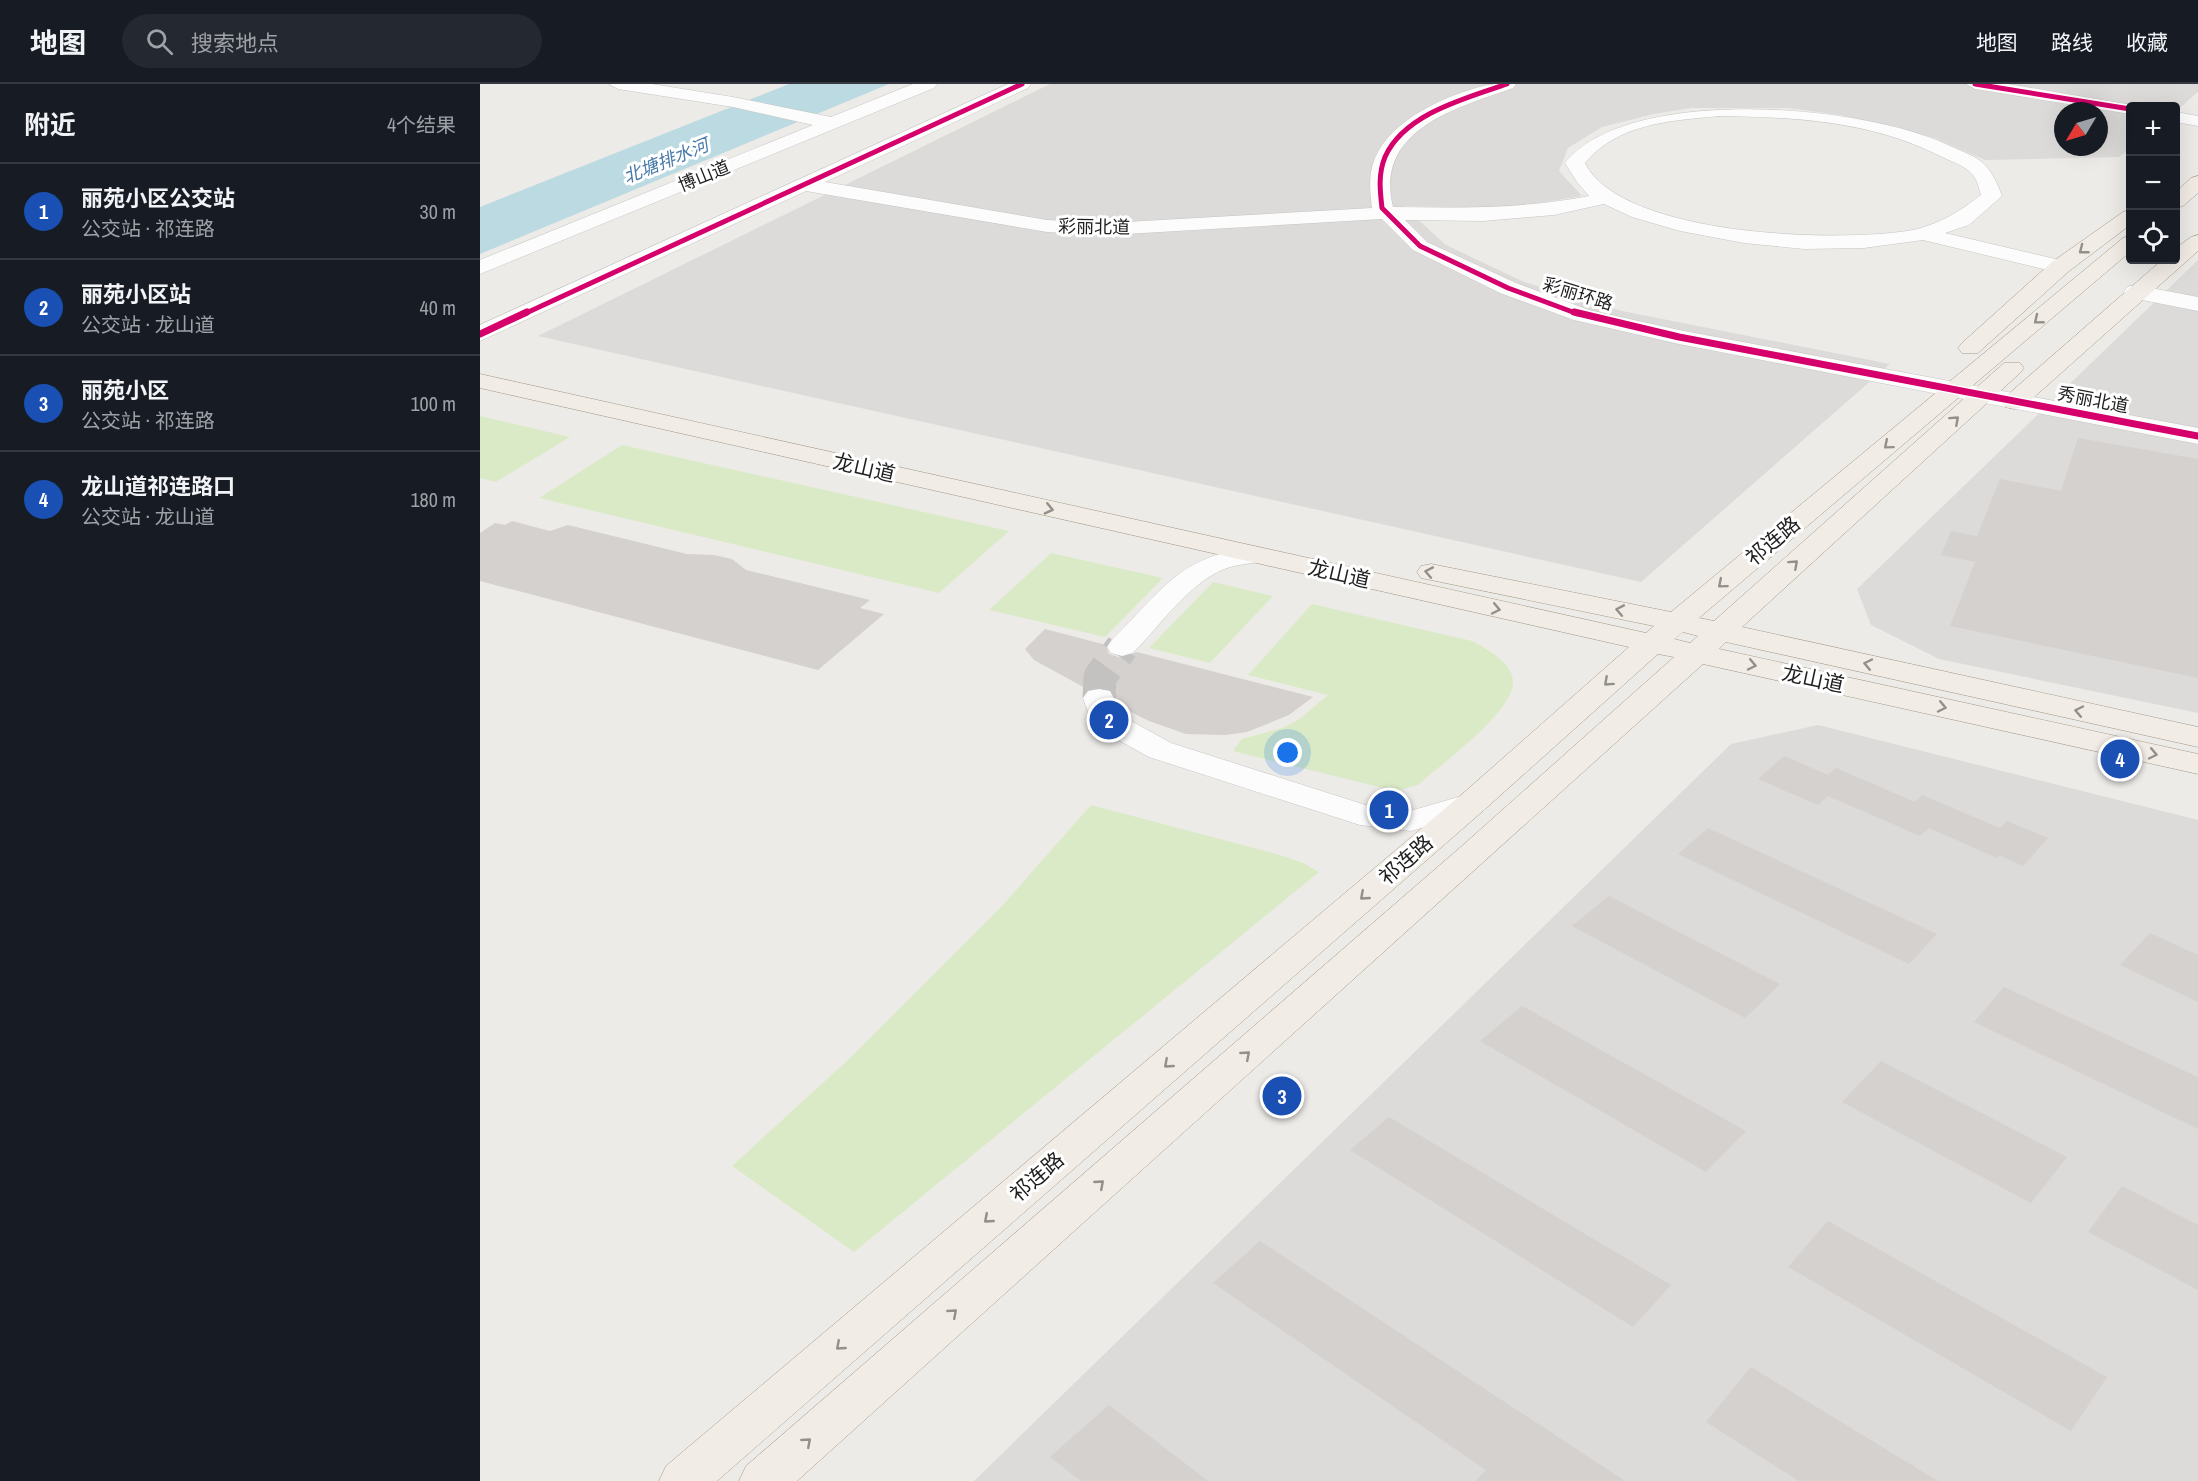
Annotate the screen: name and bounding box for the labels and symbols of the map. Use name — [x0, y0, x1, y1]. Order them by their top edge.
north arrow — [2054, 102, 2108, 156]
water label: 北塘排水河 — [619, 131, 715, 189]
street label: 博山道 — [674, 154, 734, 197]
street label: 彩丽北道 — [1058, 213, 1130, 240]
one-way arrow — [2079, 243, 2090, 254]
street label: 彩丽环路 — [1540, 271, 1616, 316]
one-way arrow — [2034, 313, 2045, 324]
street label: 秀丽北道 — [2055, 380, 2131, 419]
one-way arrow — [1948, 416, 1959, 427]
one-way arrow — [1884, 437, 1895, 448]
street label: 龙山道 — [830, 446, 898, 489]
one-way arrow — [1044, 502, 1054, 515]
street label: 祁连路 — [1739, 509, 1806, 572]
street label: 龙山道 — [1305, 552, 1373, 595]
one-way arrow — [1787, 560, 1798, 571]
one-way arrow — [1424, 566, 1434, 579]
one-way arrow — [1718, 576, 1729, 587]
one-way arrow — [1490, 602, 1500, 615]
one-way arrow — [1615, 604, 1625, 617]
one-way arrow — [1747, 658, 1757, 671]
street label: 龙山道 — [1779, 658, 1847, 699]
one-way arrow — [1864, 658, 1874, 671]
one-way arrow — [1604, 675, 1615, 686]
pin: 2 — [1090, 698, 1128, 742]
one-way arrow — [1937, 700, 1947, 713]
one-way arrow — [2075, 705, 2085, 718]
pin: 4 — [2100, 736, 2140, 782]
your location — [1273, 738, 1302, 767]
one-way arrow — [2148, 746, 2158, 759]
pin: 1 — [1370, 788, 1408, 832]
street label: 祁连路 — [1372, 828, 1439, 891]
one-way arrow — [1360, 889, 1371, 900]
one-way arrow — [1239, 1051, 1250, 1062]
one-way arrow — [1164, 1057, 1175, 1068]
pin: 3 — [1262, 1074, 1302, 1118]
street label: 祁连路 — [1003, 1145, 1070, 1208]
one-way arrow — [1093, 1180, 1103, 1191]
one-way arrow — [984, 1211, 995, 1222]
one-way arrow — [946, 1309, 957, 1320]
one-way arrow — [836, 1338, 847, 1349]
one-way arrow — [800, 1438, 811, 1449]

